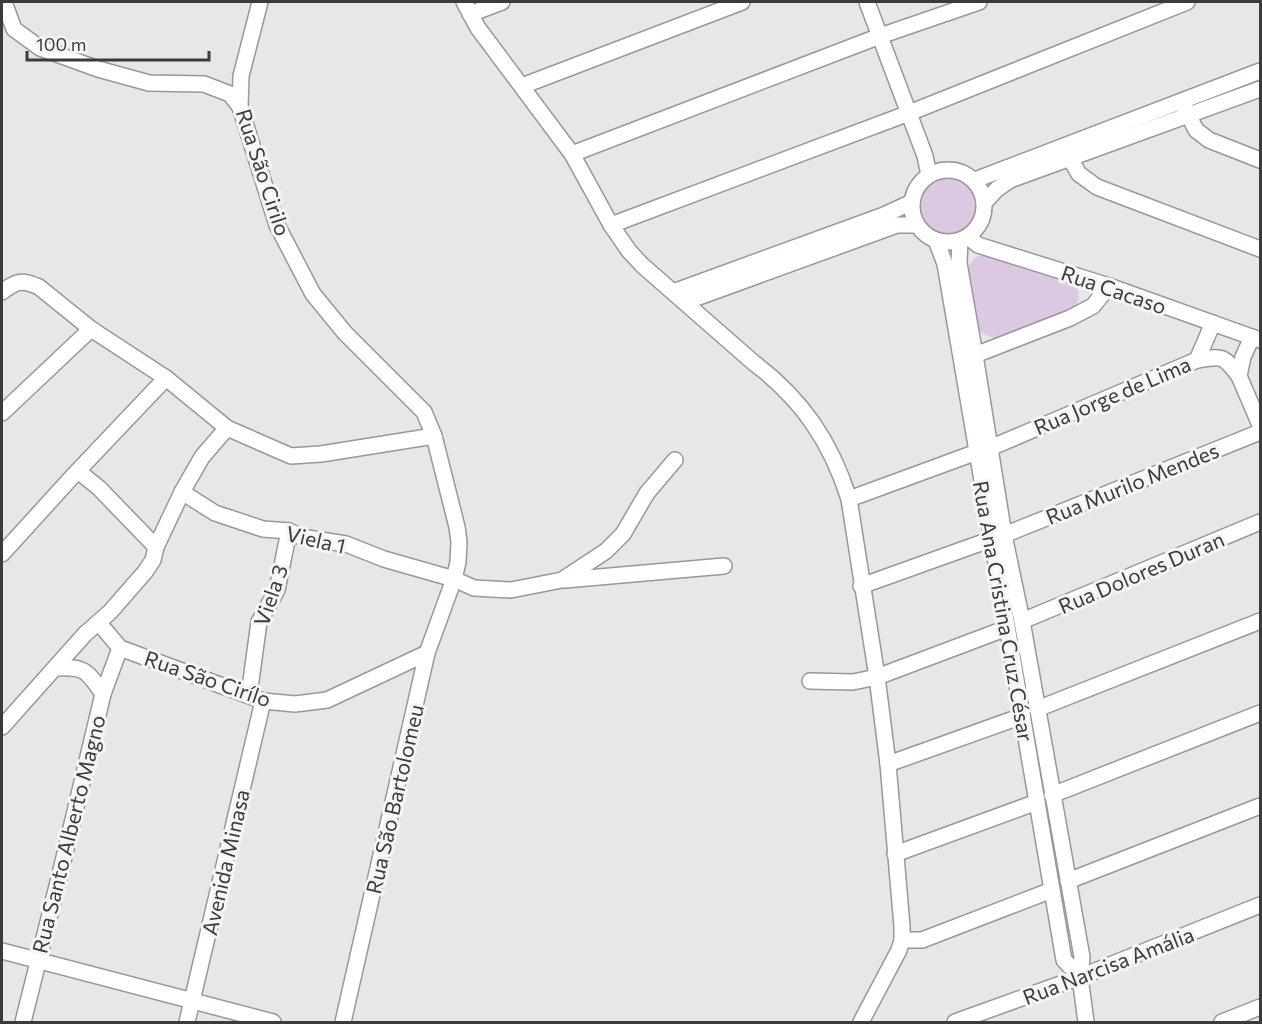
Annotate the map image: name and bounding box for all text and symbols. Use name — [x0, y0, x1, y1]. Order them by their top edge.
scale bar — [27, 24, 208, 62]
text: 100 m — [36, 33, 86, 55]
street label: Rua São Cirilo — [232, 105, 296, 239]
street label: Rua Cacaso — [1058, 259, 1170, 319]
street label: Rua Jorge de Lima — [1030, 351, 1194, 439]
street label: Rua Murilo Mendes — [1042, 437, 1222, 529]
street label: Rua Ana Cristina Cruz César — [969, 479, 1039, 743]
street label: Viela 1 — [284, 520, 348, 558]
street label: Rua Dolores Duran — [1054, 526, 1228, 618]
street label: Viela 3 — [248, 561, 292, 629]
street label: Rua São Cirílo — [142, 645, 274, 711]
street label: Rua São Bartolomeu — [360, 702, 428, 896]
street label: Rua Santo Alberto Magno — [26, 712, 110, 956]
street label: Avenida Minasa — [196, 787, 254, 937]
street label: Rua Narcisa Amália — [1019, 921, 1197, 1009]

